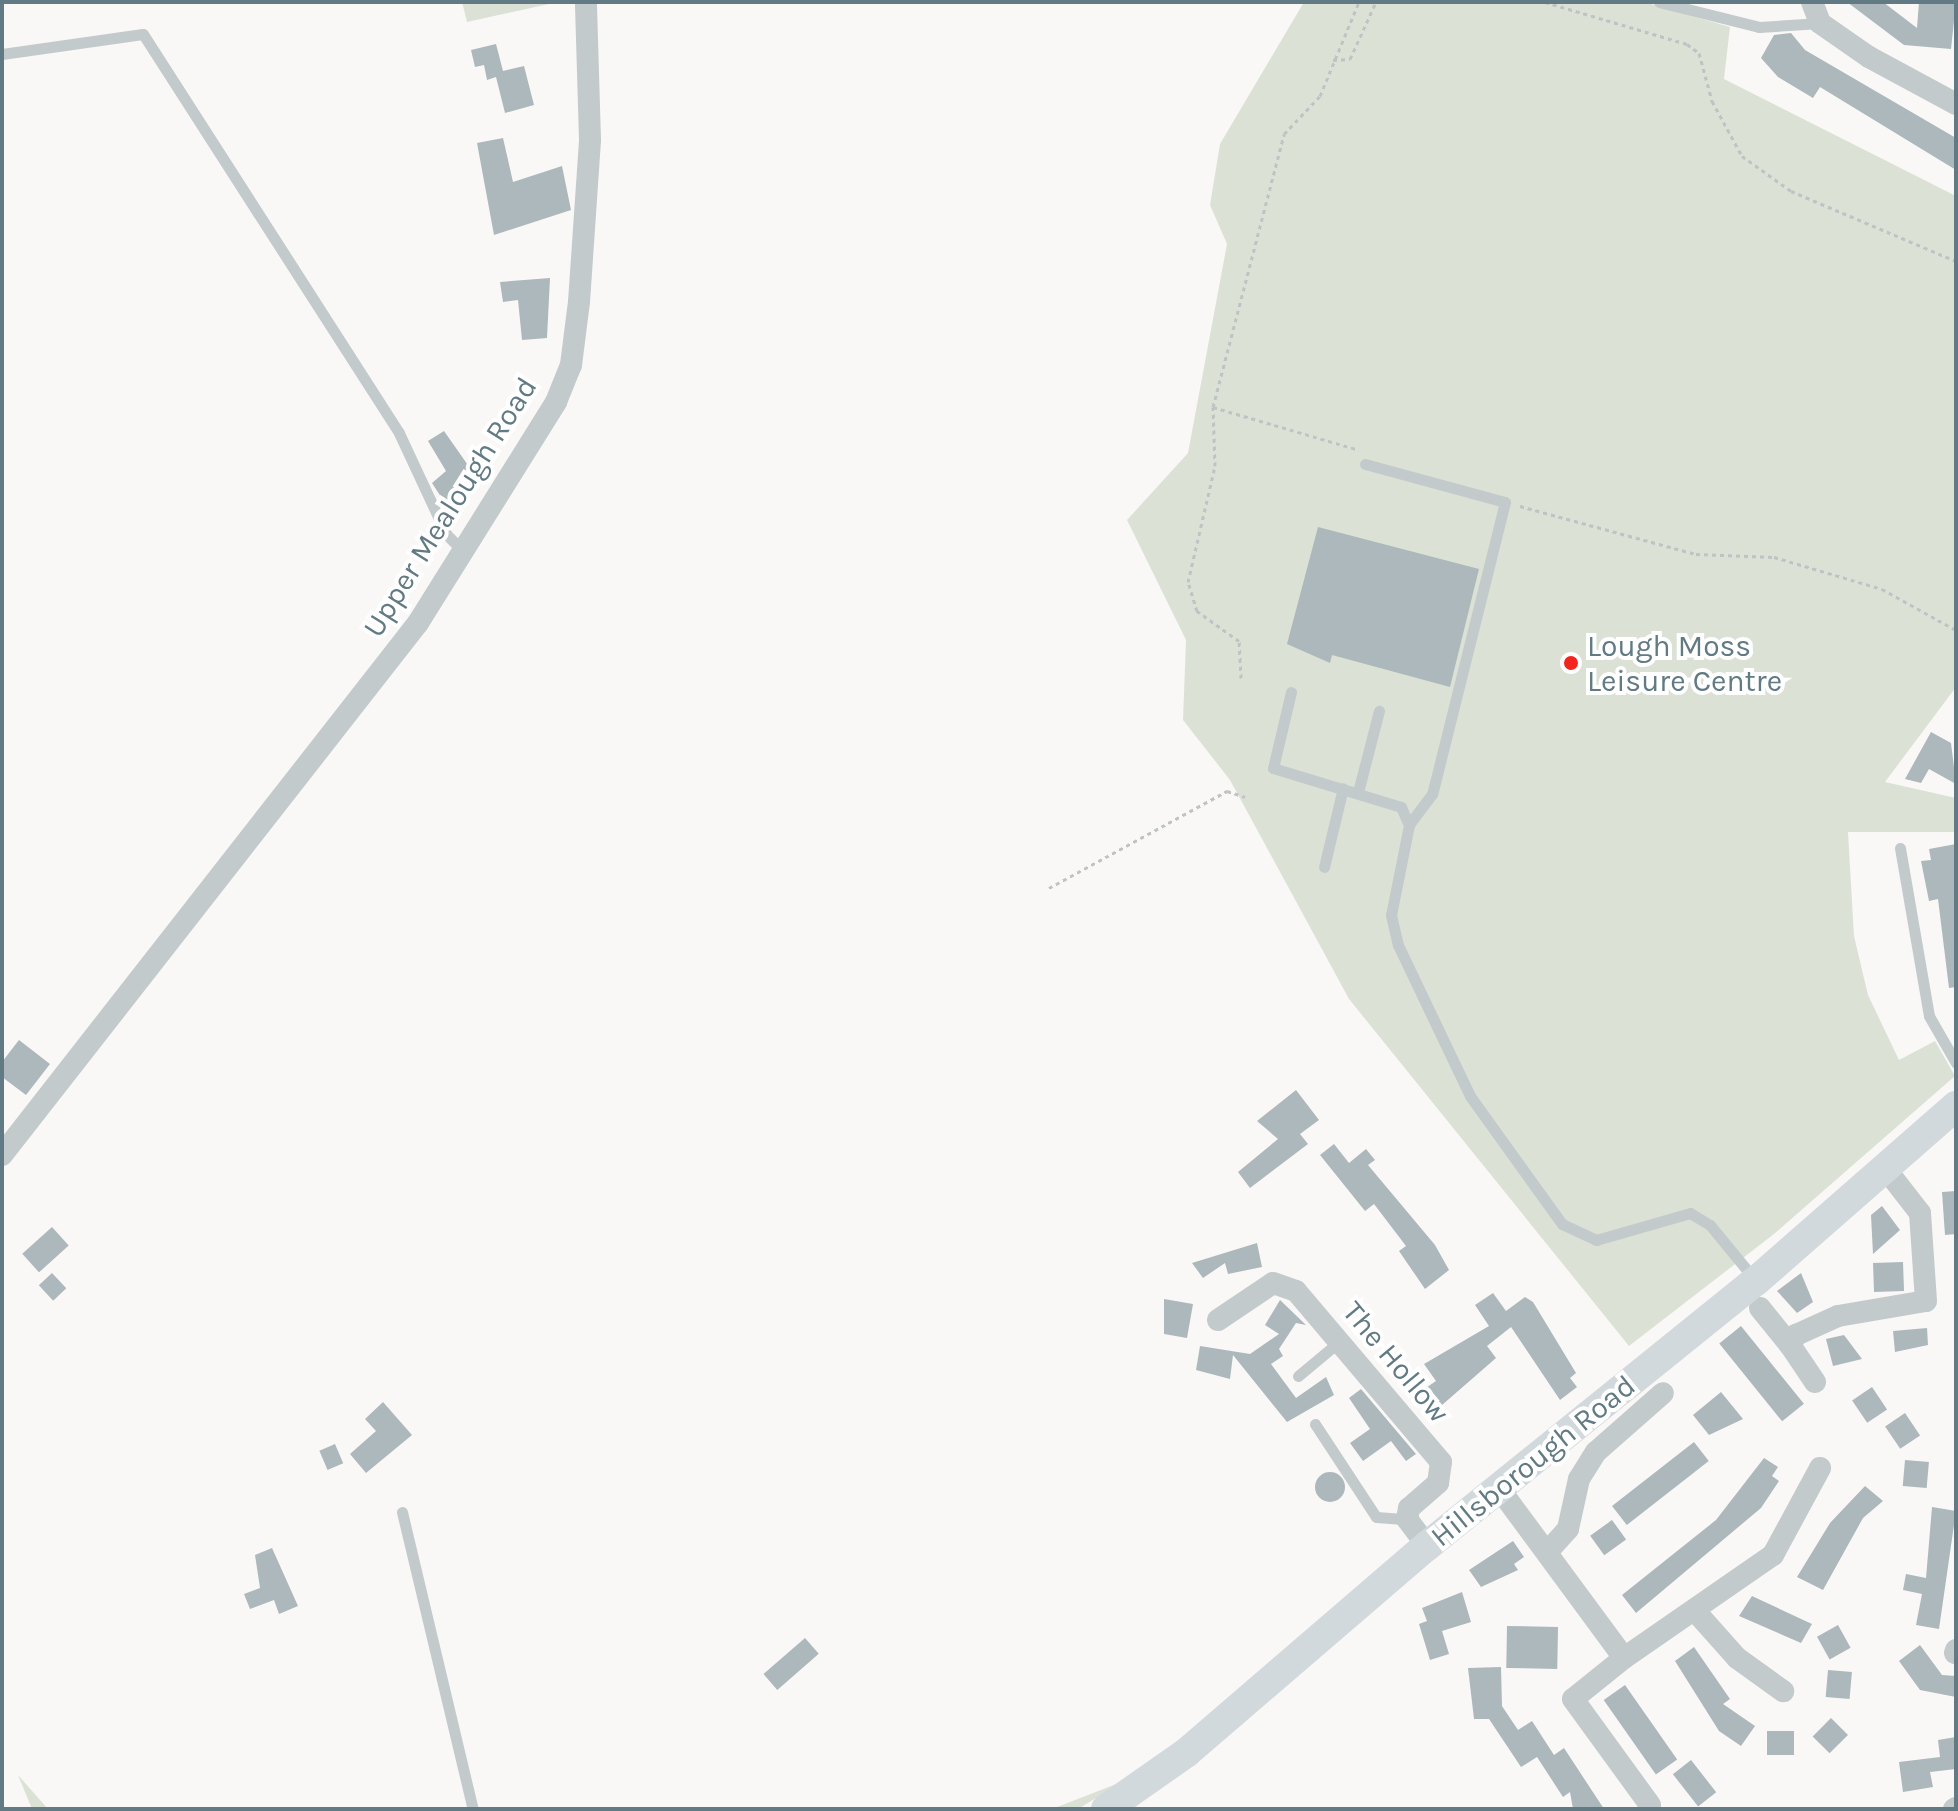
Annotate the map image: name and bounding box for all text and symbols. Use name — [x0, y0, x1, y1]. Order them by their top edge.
street label: Upper Mealough Road — [355, 370, 545, 644]
place label: Lough Moss Leisure Centre — [1587, 628, 1782, 698]
marker: Lough Moss Leisure Centre — [1562, 654, 1580, 672]
street label: The Hollow — [1335, 1294, 1457, 1430]
street label: Hillsborough Road — [1424, 1368, 1642, 1554]

